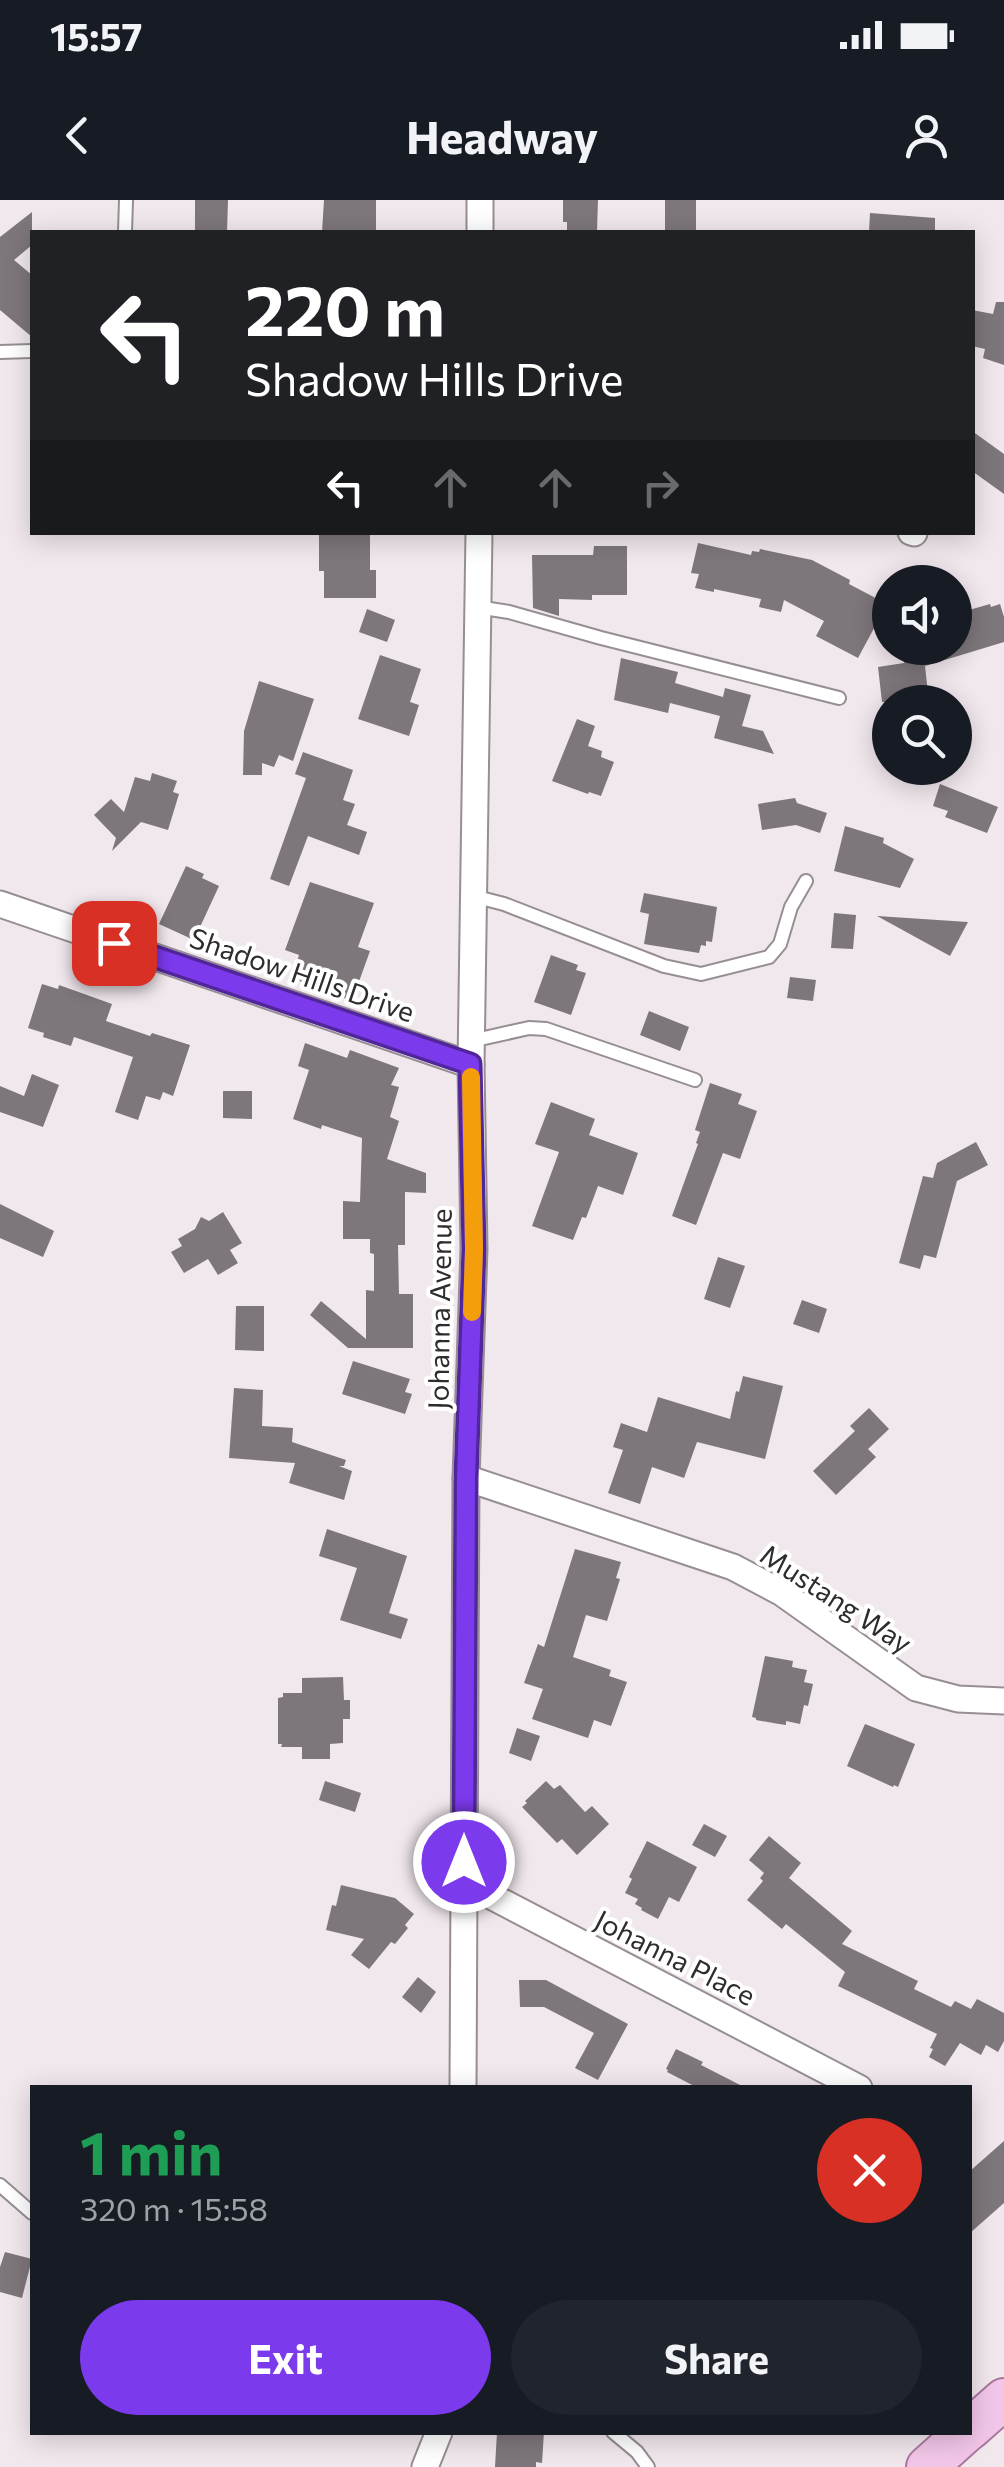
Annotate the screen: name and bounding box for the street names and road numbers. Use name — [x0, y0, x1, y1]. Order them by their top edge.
street label: Shadow Hills Drive — [185, 920, 419, 1028]
street label: Johanna Avenue — [420, 1208, 458, 1410]
street label: Mustang Way — [754, 1537, 919, 1660]
street label: Johanna Place — [590, 1902, 761, 2012]

